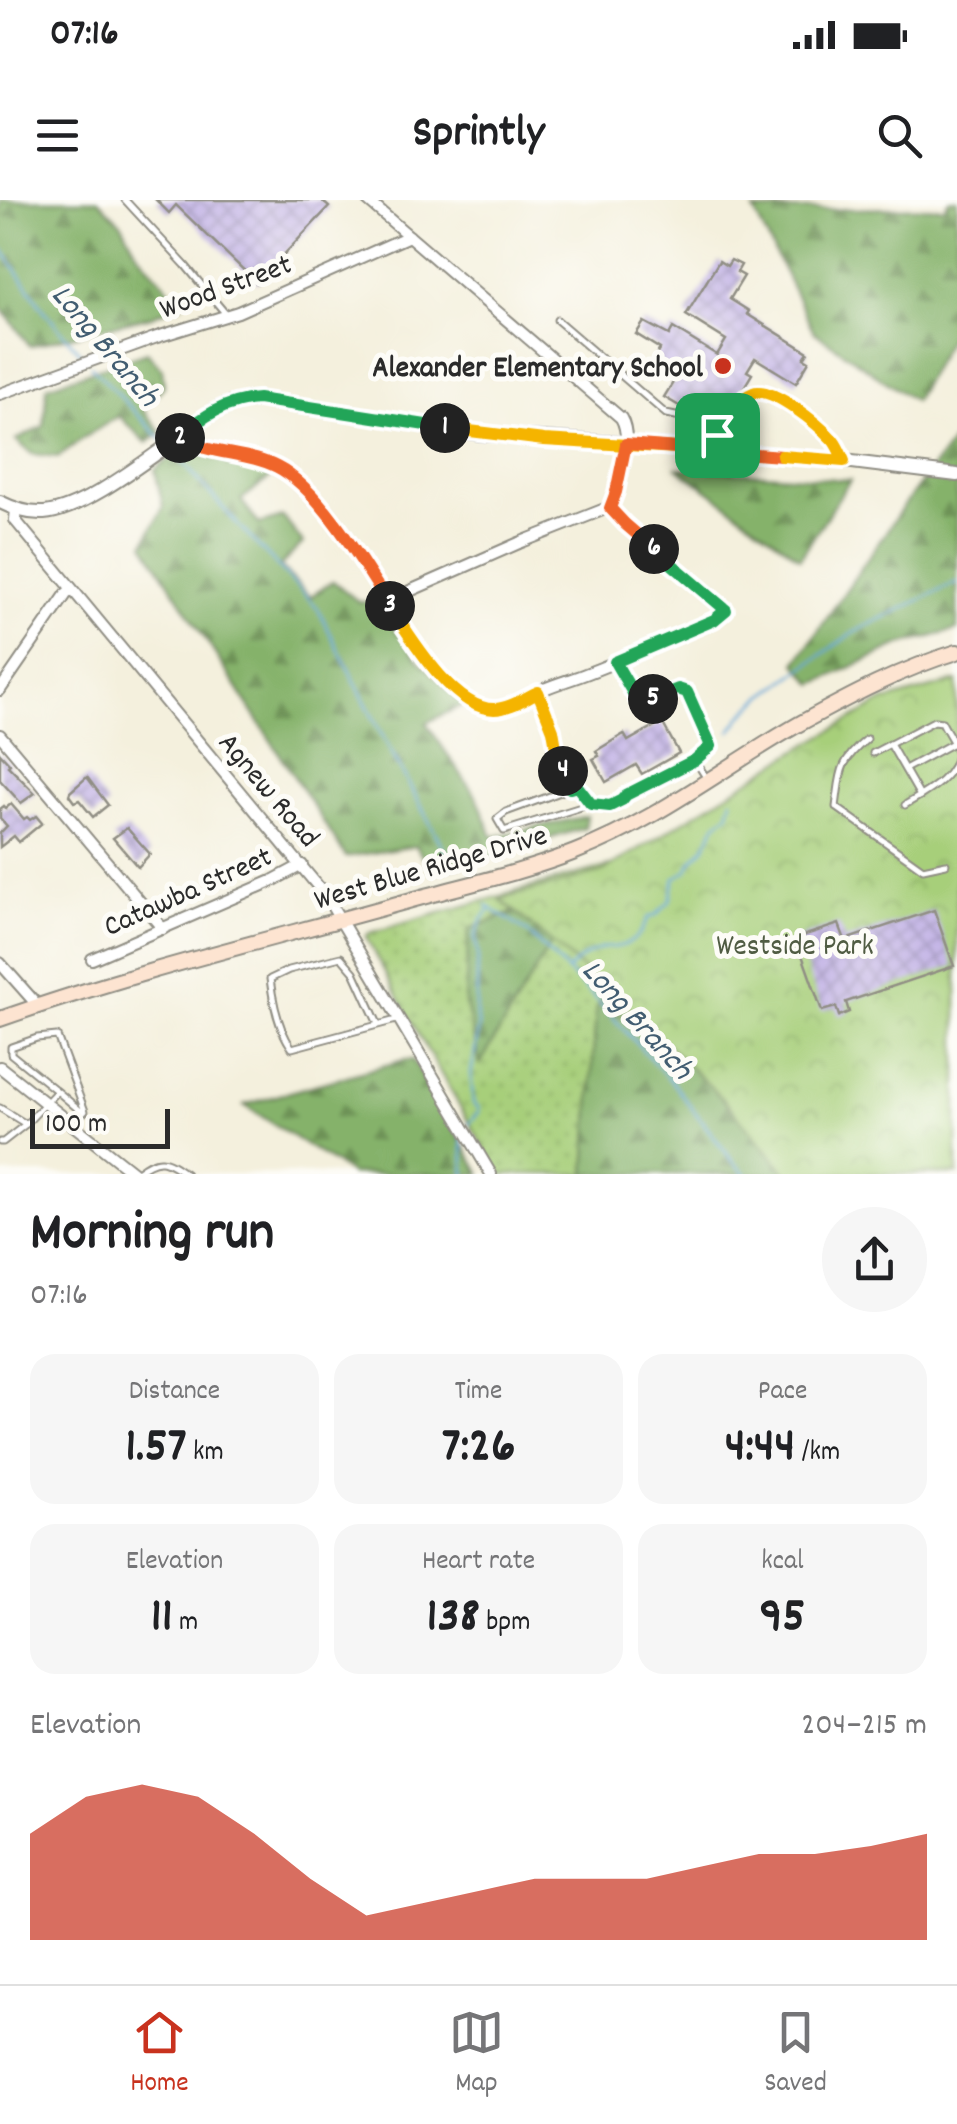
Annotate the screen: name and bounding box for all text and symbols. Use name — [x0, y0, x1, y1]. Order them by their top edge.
text: 07:16 — [50, 8, 119, 63]
text: Sprintly — [413, 103, 544, 167]
icon: menu — [30, 108, 85, 163]
icon: search — [872, 108, 927, 163]
street label: Wood Street — [154, 245, 299, 333]
water label: Long Branch — [38, 276, 169, 420]
place label: Alexander Elementary School — [372, 349, 704, 392]
marker: Alexander Elementary School — [712, 355, 734, 377]
pin — [675, 393, 760, 478]
pin: 1 — [420, 403, 470, 453]
text: 1 — [442, 408, 448, 448]
icon: arrive — [690, 408, 745, 463]
pin: 2 — [155, 413, 205, 463]
text: 2 — [174, 418, 186, 458]
pin: 6 — [629, 524, 679, 574]
text: 6 — [647, 529, 661, 569]
pin: 3 — [365, 581, 415, 631]
text: 3 — [384, 586, 396, 626]
pin: 5 — [628, 674, 678, 724]
text: 5 — [647, 679, 659, 719]
street label: Agnew Road — [205, 725, 328, 859]
pin: 4 — [538, 746, 588, 796]
text: 4 — [557, 751, 569, 791]
street label: West Blue Ridge Drive — [310, 817, 553, 924]
street label: Catawba Street — [98, 838, 280, 950]
park label: Westside Park — [716, 927, 874, 970]
water label: Long Branch — [569, 951, 703, 1093]
scale bar — [30, 1104, 170, 1148]
text: 100 m — [45, 1106, 107, 1146]
text: Morning run — [30, 1197, 274, 1276]
button: share — [822, 1207, 927, 1312]
text: 07:16 — [30, 1274, 88, 1320]
text: Distance — [129, 1373, 220, 1413]
text: Time — [455, 1373, 502, 1413]
text: Pace — [758, 1373, 807, 1413]
text: 1.57 — [125, 1413, 187, 1485]
text: 7:26 — [442, 1413, 515, 1485]
text: 4:44 — [725, 1413, 795, 1485]
text: km — [187, 1434, 224, 1474]
text: /km — [795, 1434, 840, 1474]
text: Elevation — [126, 1543, 223, 1583]
text: Heart rate — [422, 1543, 535, 1583]
text: kcal — [761, 1543, 804, 1583]
text: 11 — [151, 1583, 173, 1655]
text: 138 — [427, 1583, 480, 1655]
text: 95 — [759, 1583, 806, 1655]
text: m — [173, 1604, 198, 1644]
text: bpm — [480, 1604, 530, 1644]
text: Elevation — [30, 1704, 141, 1750]
text: 204–215 m — [801, 1704, 927, 1750]
tab: Home — [130, 2005, 189, 2105]
tab: Map — [449, 2005, 504, 2105]
tab: Saved — [764, 2005, 827, 2105]

